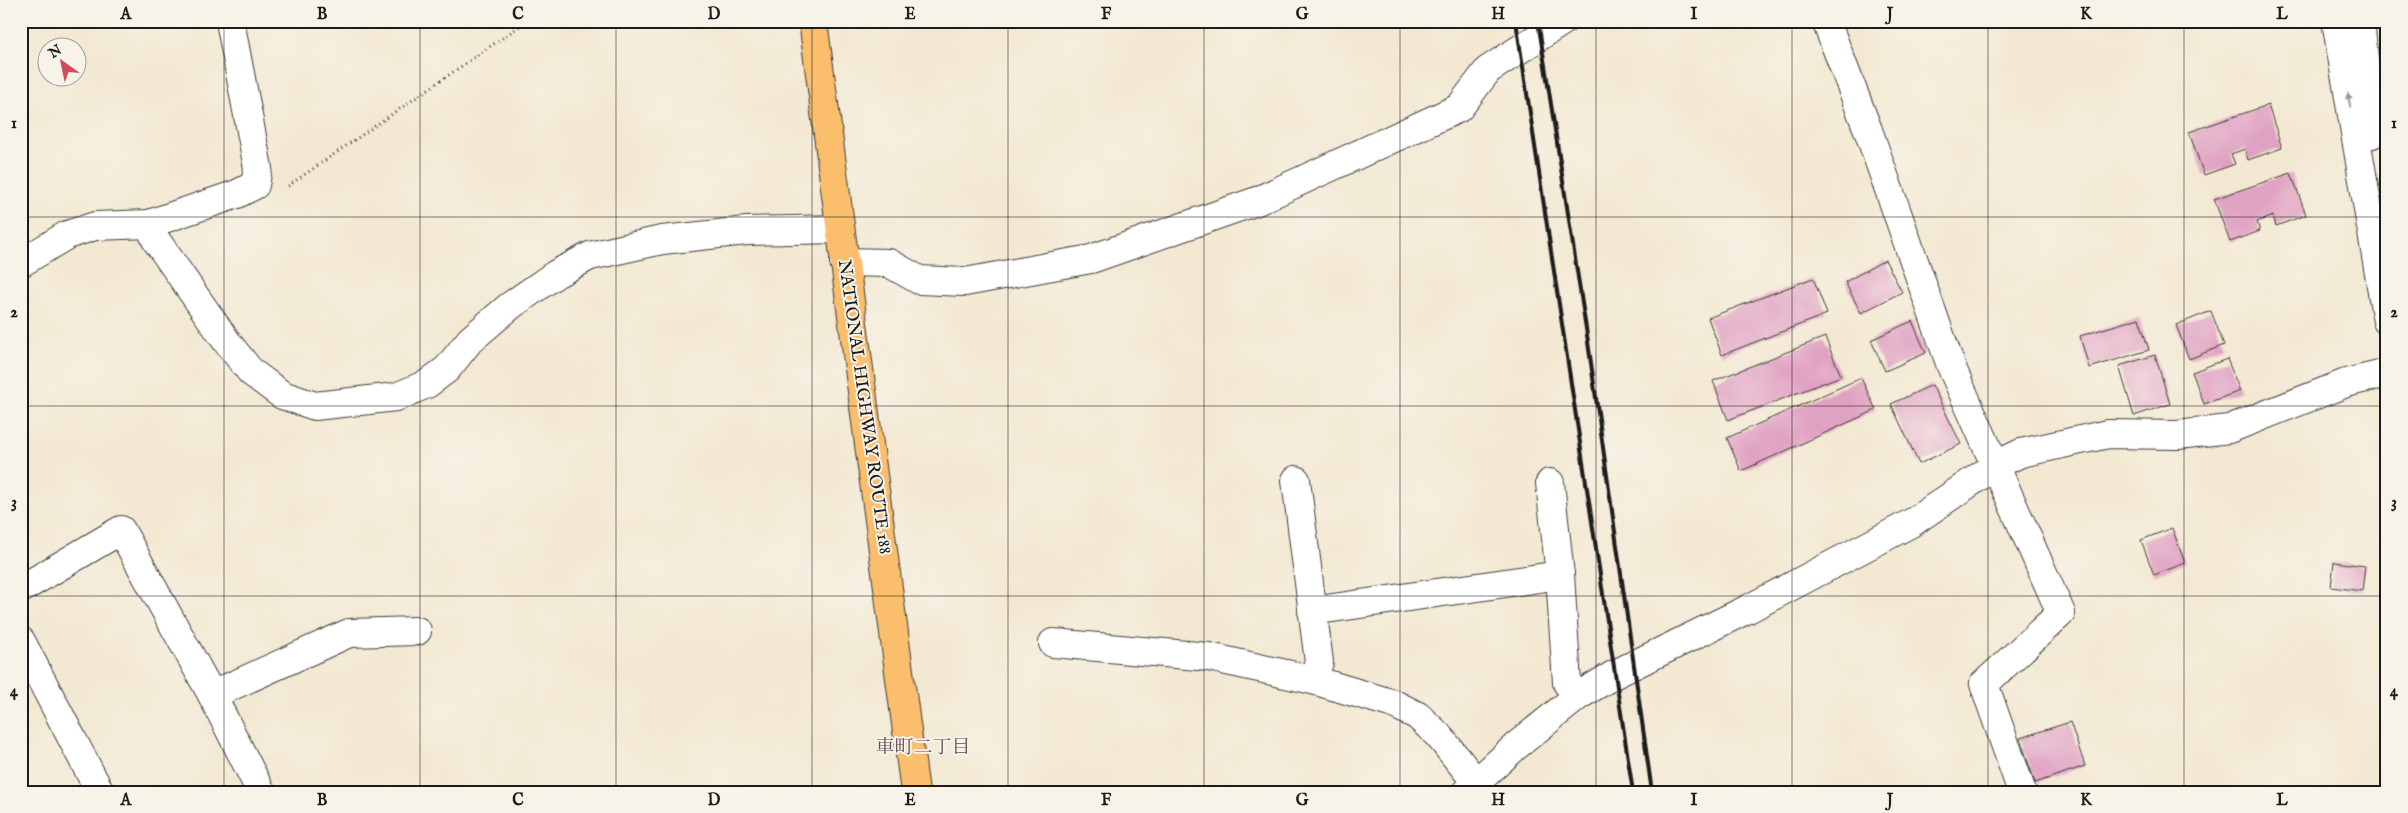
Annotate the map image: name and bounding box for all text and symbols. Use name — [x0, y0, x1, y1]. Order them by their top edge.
text: A — [120, 5, 133, 25]
text: B — [317, 5, 328, 25]
text: C — [512, 5, 524, 25]
text: D — [708, 5, 721, 25]
text: E — [904, 5, 916, 25]
text: F — [1101, 5, 1112, 25]
text: G — [1296, 5, 1309, 25]
text: H — [1491, 5, 1505, 25]
text: I — [1691, 5, 1698, 25]
text: J — [1885, 5, 1894, 25]
text: K — [2080, 5, 2093, 25]
text: L — [2276, 5, 2288, 25]
north arrow — [38, 38, 88, 88]
text: N — [45, 41, 65, 63]
one-way arrow — [2345, 92, 2353, 108]
text: 1 — [11, 114, 17, 134]
text: 1 — [2391, 114, 2397, 134]
street label: NATIONAL HIGHWAY ROUTE 188 — [832, 258, 896, 556]
text: 2 — [10, 303, 18, 323]
text: 2 — [2390, 303, 2398, 323]
text: 3 — [11, 493, 17, 513]
text: 3 — [2391, 493, 2397, 513]
text: 4 — [10, 682, 19, 702]
text: 4 — [2390, 682, 2399, 702]
district label: 車町二丁目 — [875, 736, 971, 760]
text: A — [120, 791, 133, 811]
text: B — [317, 791, 328, 811]
text: C — [512, 791, 524, 811]
text: D — [708, 791, 721, 811]
text: E — [904, 791, 916, 811]
text: F — [1101, 791, 1112, 811]
text: G — [1296, 791, 1309, 811]
text: H — [1491, 791, 1505, 811]
text: I — [1691, 791, 1698, 811]
text: J — [1885, 791, 1894, 811]
text: K — [2080, 791, 2093, 811]
text: L — [2276, 791, 2288, 811]

